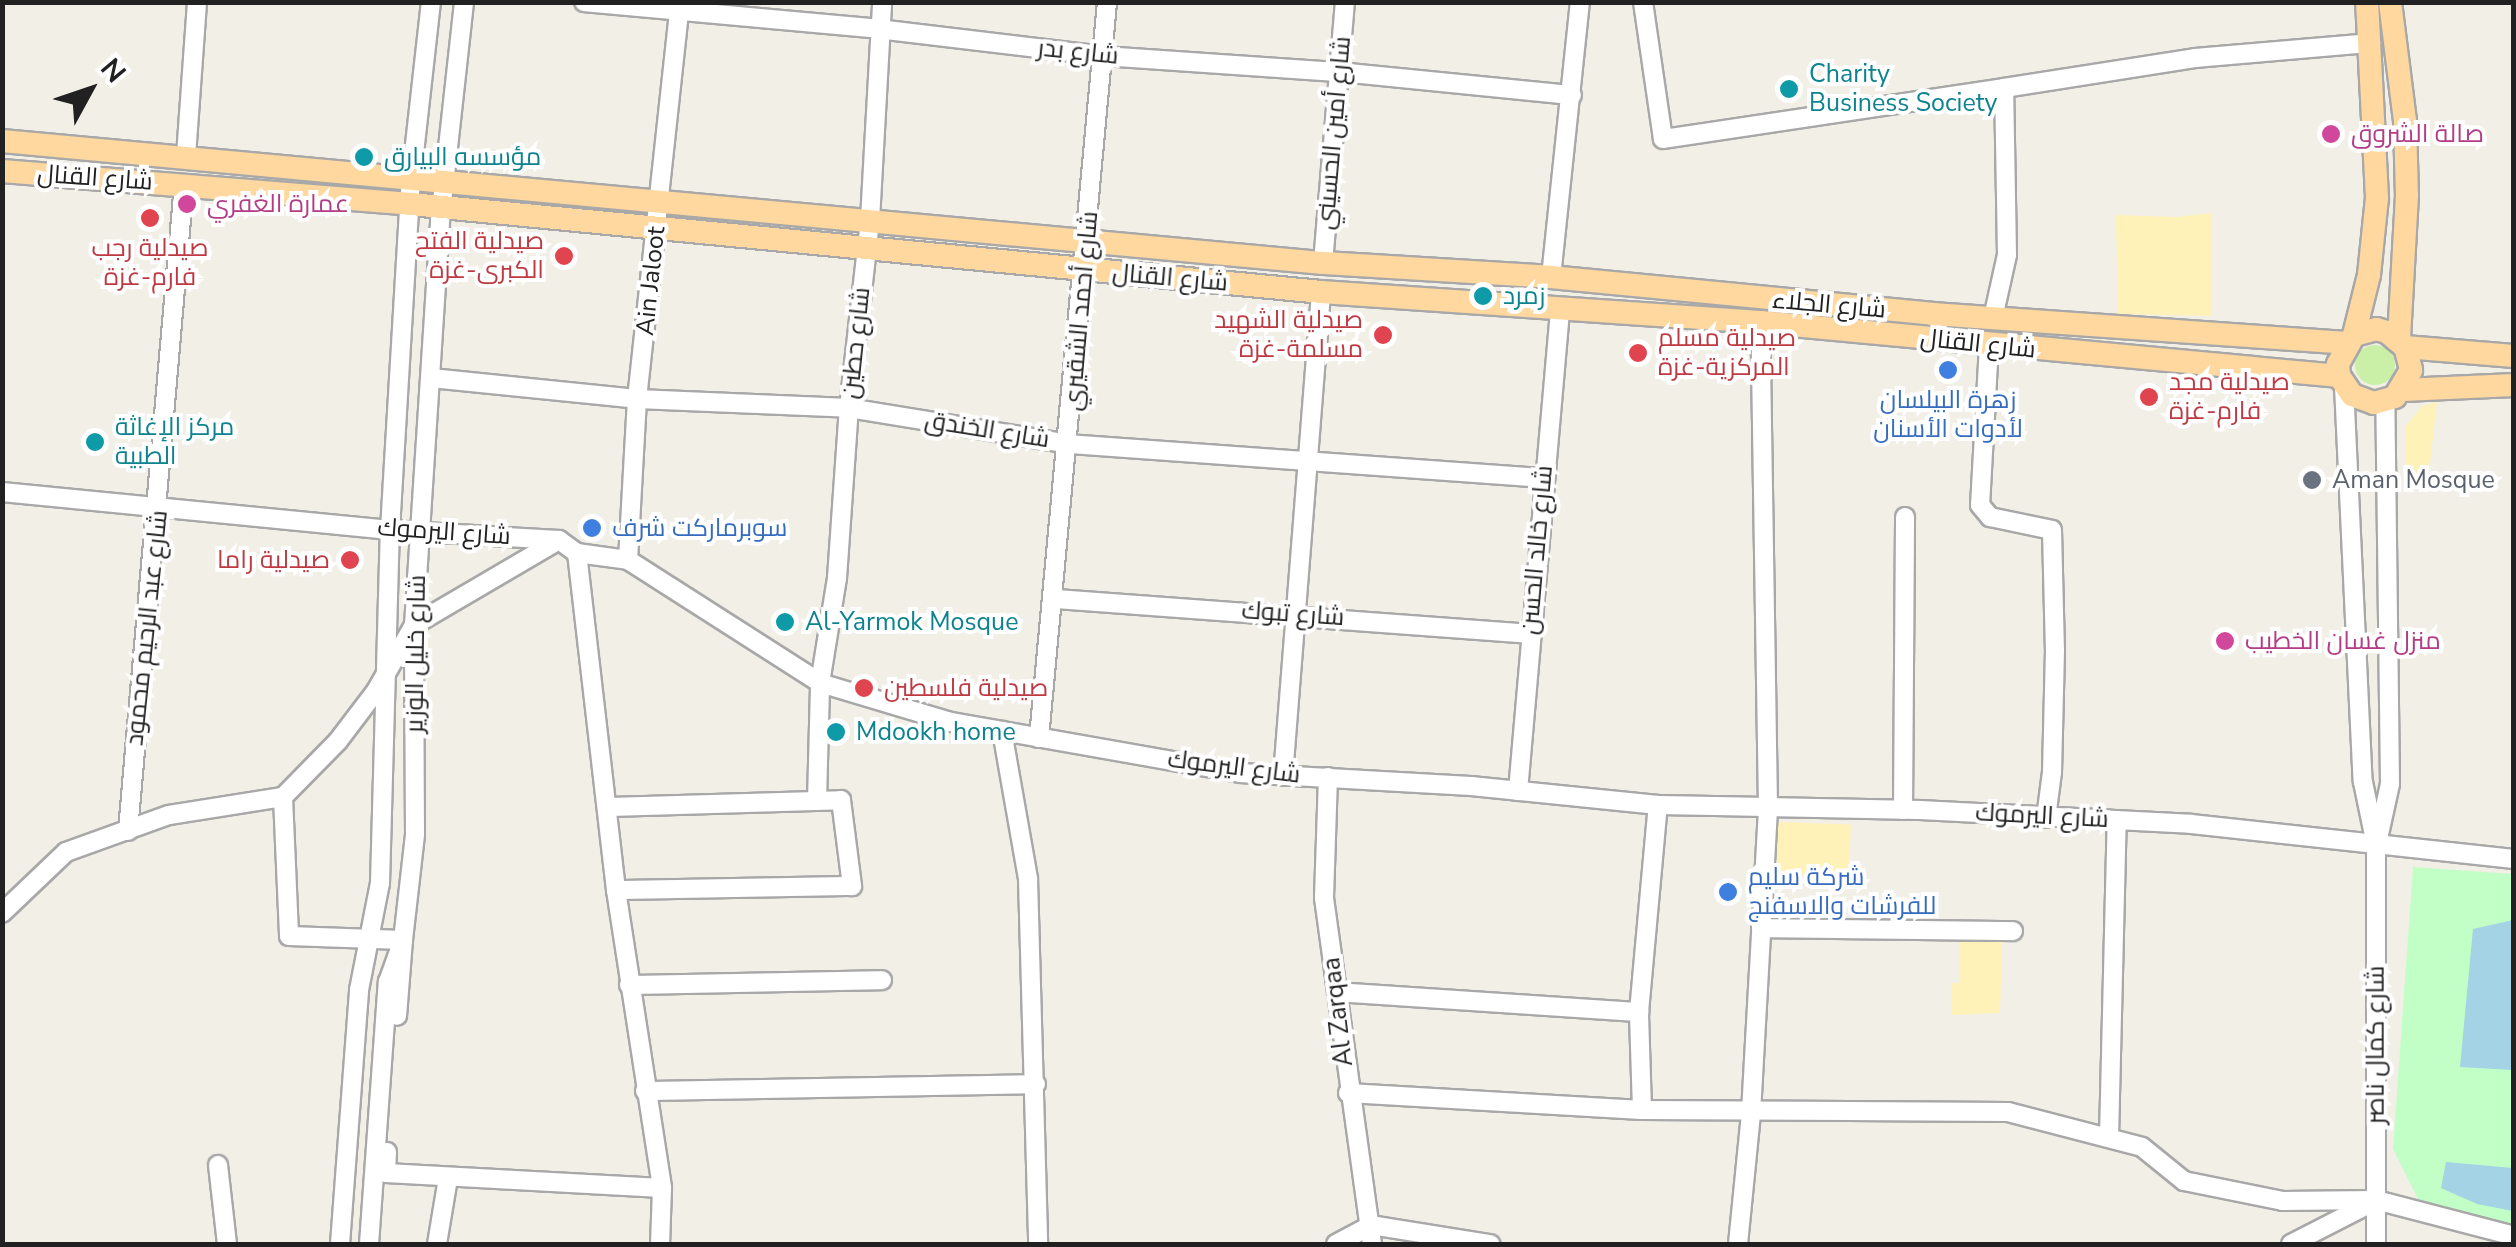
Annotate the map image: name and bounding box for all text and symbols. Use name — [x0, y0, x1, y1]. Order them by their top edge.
street label: شارع بدر — [1036, 33, 1120, 71]
street label: شارع أمين الحسيني — [1311, 35, 1357, 231]
north arrow — [40, 40, 140, 140]
text: N — [92, 50, 134, 91]
place label: Charity Business Society — [1809, 60, 1997, 119]
marker: Charity Business Society — [1778, 78, 1800, 100]
place label: صالة الشروق — [2351, 119, 2484, 149]
marker: صالة الشروق — [2320, 123, 2342, 145]
place label: مؤسسه البيارق — [384, 142, 541, 172]
marker: مؤسسه البيارق — [353, 146, 375, 168]
street label: شارع القنال — [36, 159, 154, 197]
place label: عمارة الغفري — [207, 189, 349, 219]
marker: عمارة الغفري — [176, 193, 198, 215]
marker: صيدلية رجب فارم-غزة — [139, 207, 161, 229]
street label: شارع أحمد الشقيري — [1057, 210, 1105, 412]
street label: Ain Jaloot — [630, 225, 672, 337]
place label: صيدلية الفتح الكبرى-غزة — [415, 227, 544, 286]
place label: صيدلية رجب فارم-غزة — [91, 234, 209, 293]
marker: صيدلية الفتح الكبرى-غزة — [553, 245, 575, 267]
street label: شارع القنال — [1111, 258, 1229, 298]
place label: زمرد — [1503, 281, 1545, 311]
marker: زمرد — [1472, 285, 1494, 307]
street label: شارع الجلاء — [1771, 285, 1887, 325]
street label: شارع حطين — [835, 286, 877, 400]
place label: صيدلية الشهيد مسلمة-غزة — [1214, 306, 1363, 365]
street label: شارع القنال — [1919, 323, 2037, 365]
marker: صيدلية الشهيد مسلمة-غزة — [1372, 324, 1394, 346]
place label: صيدلية مسلم المركزية-غزة — [1658, 324, 1796, 383]
marker: صيدلية مسلم المركزية-غزة — [1627, 342, 1649, 364]
marker: زهرة البيلسان لأدوات الأسنان — [1937, 359, 1959, 381]
place label: صيدلية مجد فارم-غزة — [2169, 368, 2290, 427]
place label: زهرة البيلسان لأدوات الأسنان — [1873, 386, 2023, 445]
marker: صيدلية مجد فارم-غزة — [2138, 386, 2160, 408]
street label: شارع الخندق — [923, 405, 1051, 455]
place label: مركز الإغاثة الطبية — [115, 413, 234, 472]
marker: مركز الإغاثة الطبية — [84, 431, 106, 453]
street label: شارع خالد الحسن — [1515, 464, 1559, 636]
place label: Aman Mosque — [2332, 465, 2495, 495]
marker: Aman Mosque — [2301, 469, 2323, 491]
street label: شارع عبد الرحيم محمود — [120, 509, 174, 747]
street label: شارع اليرموك — [376, 512, 512, 552]
place label: سوبرماركت شرف — [612, 513, 787, 543]
marker: سوبرماركت شرف — [581, 517, 603, 539]
place label: صيدلية راما — [217, 545, 330, 575]
marker: صيدلية راما — [339, 549, 361, 571]
street label: شارع خليل الوزير — [400, 575, 432, 733]
street label: شارع تبوك — [1241, 595, 1345, 633]
place label: Al-Yarmok Mosque — [805, 607, 1018, 637]
marker: Al-Yarmok Mosque — [774, 611, 796, 633]
place label: منزل غسان الخطيب — [2245, 626, 2441, 656]
marker: منزل غسان الخطيب — [2214, 630, 2236, 652]
place label: صيدلية فلسطين — [884, 673, 1048, 703]
marker: صيدلية فلسطين — [853, 677, 875, 699]
place label: Mdookh home — [856, 717, 1016, 747]
marker: Mdookh home — [825, 721, 847, 743]
street label: شارع اليرموك — [1166, 744, 1302, 790]
street label: شارع اليرموك — [1975, 798, 2109, 834]
place label: شركة سليم للفرشات والاسفنج — [1748, 863, 1936, 922]
marker: شركة سليم للفرشات والاسفنج — [1717, 881, 1739, 903]
street label: Al Zarqaa — [1316, 956, 1360, 1068]
street label: شارع كمال ناصر — [2361, 966, 2391, 1124]

